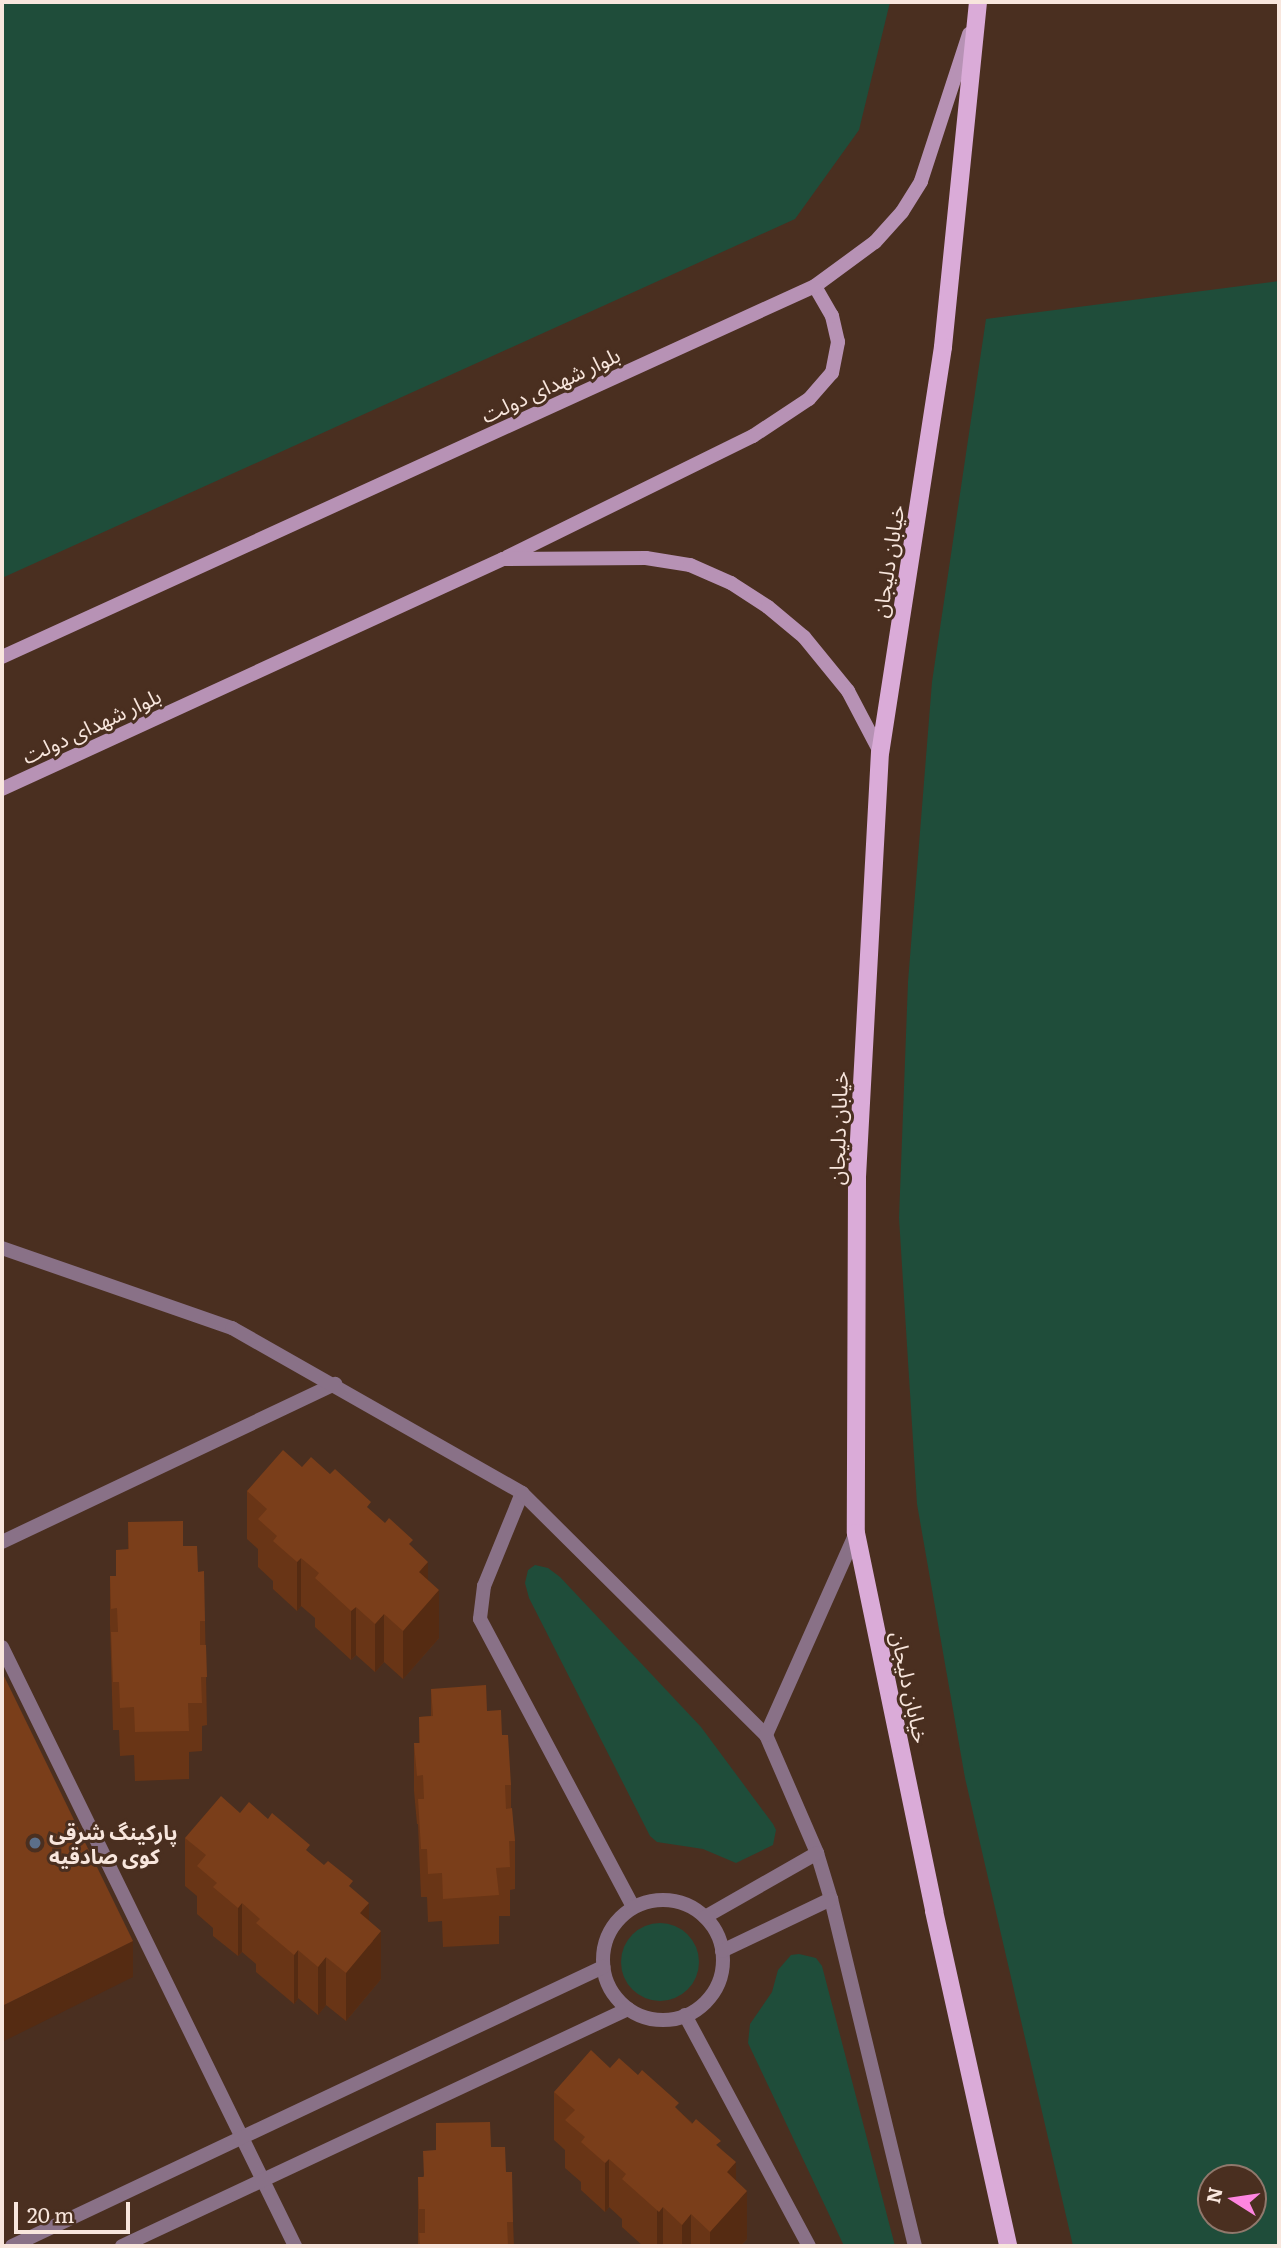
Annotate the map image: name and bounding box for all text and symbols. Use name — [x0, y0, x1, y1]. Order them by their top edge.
street label: بلوار شهدای دولت — [477, 341, 623, 427]
street label: خیابان دلیجان — [866, 503, 908, 619]
street label: بلوار شهدای دولت — [18, 682, 164, 768]
street label: خیابان دلیجان — [822, 1071, 852, 1185]
street label: خیابان دلیجان — [887, 1629, 935, 1745]
place label: پارکینگ شرقی کوی صادقیه — [49, 1818, 178, 1868]
marker: پارکینگ شرقی کوی صادقیه — [27, 1835, 43, 1851]
north arrow — [1197, 2164, 1267, 2234]
text: N — [1198, 2184, 1229, 2206]
scale bar — [18, 2188, 133, 2232]
text: 20 m — [27, 2198, 74, 2229]

